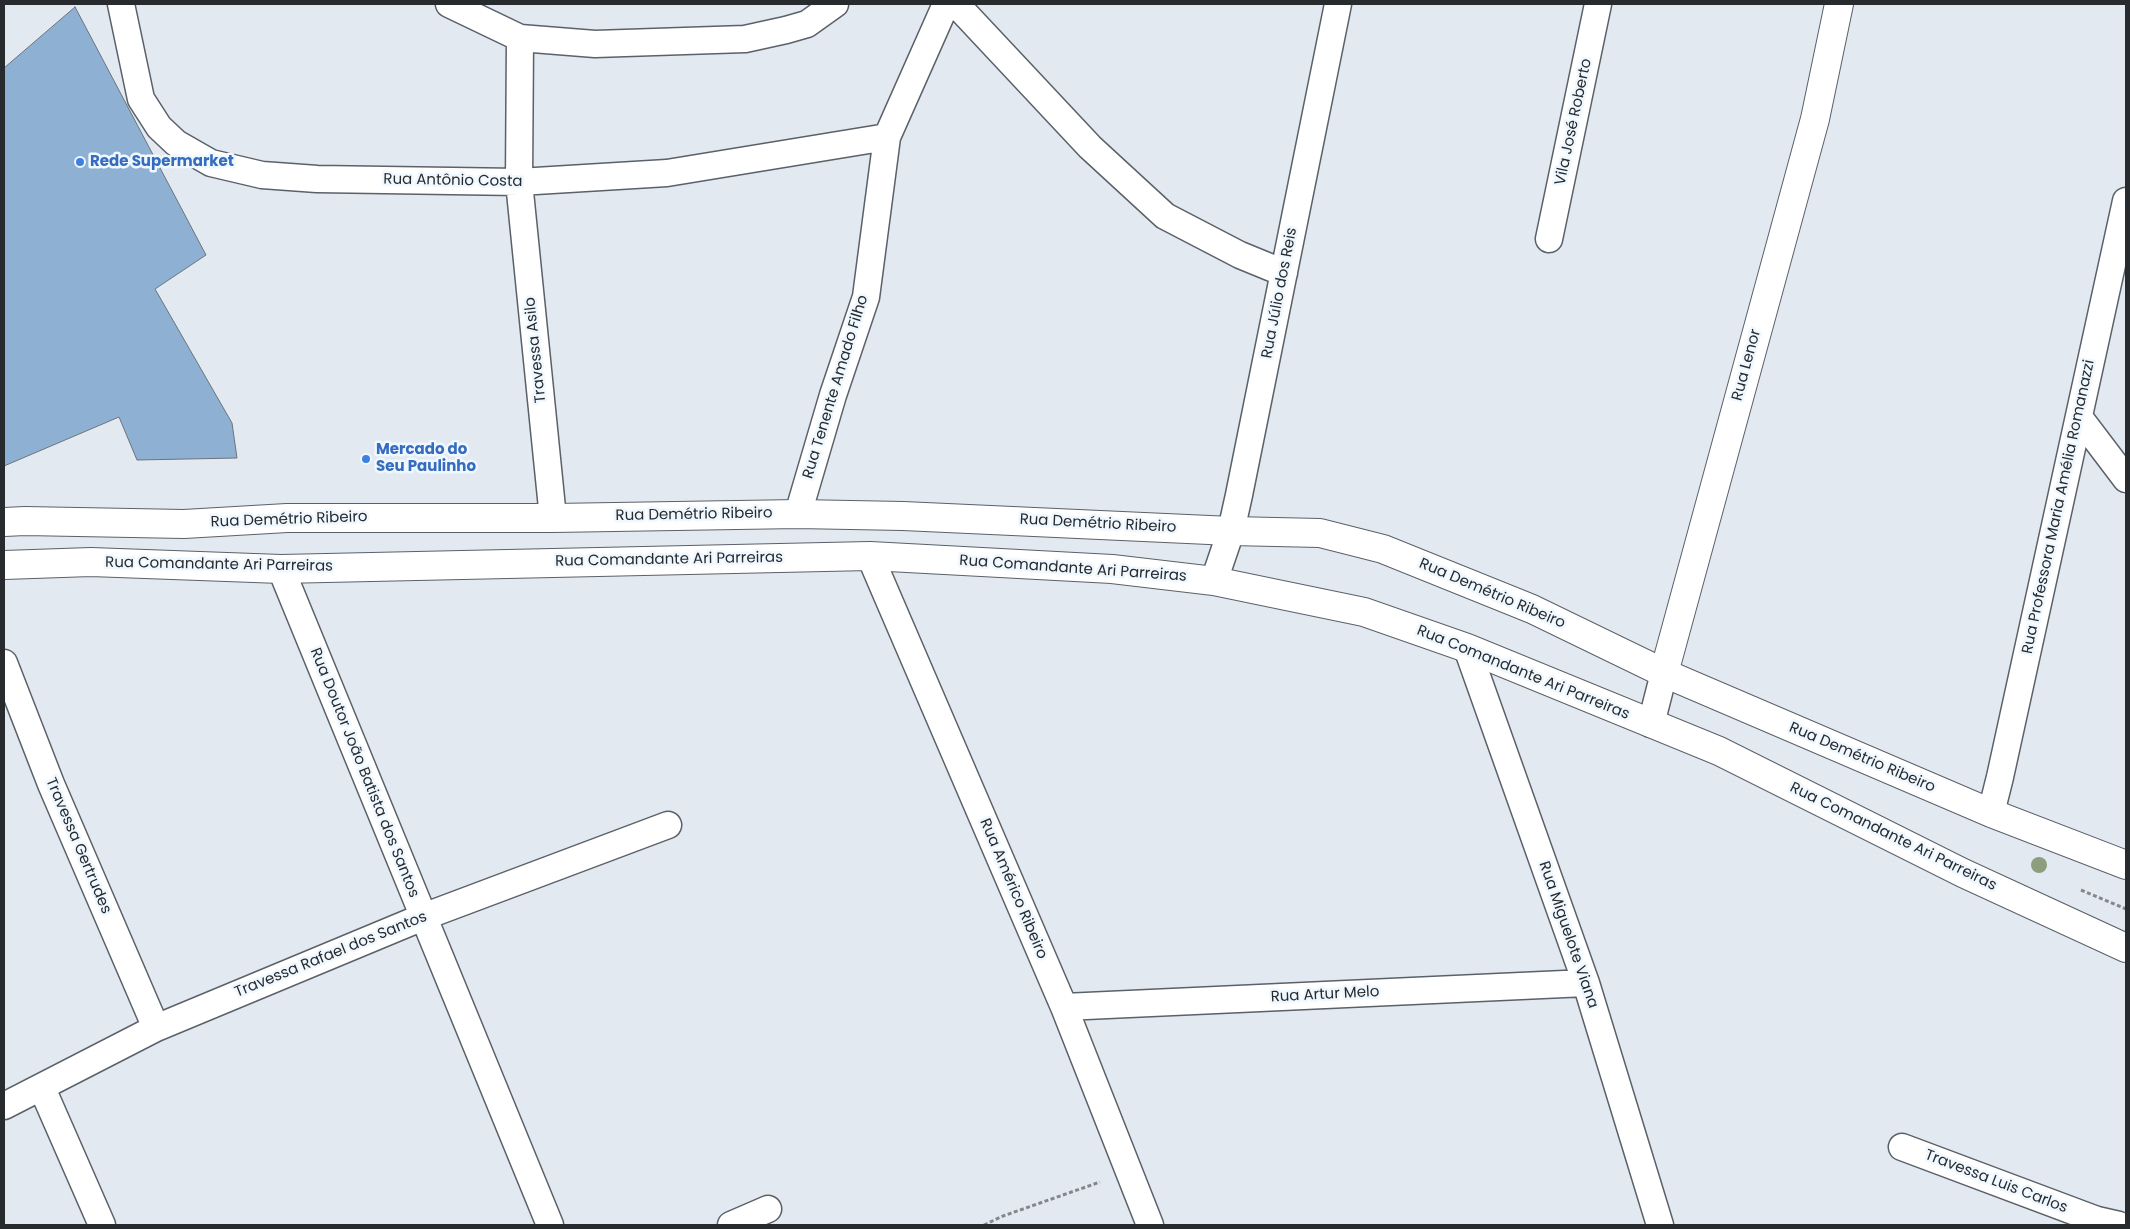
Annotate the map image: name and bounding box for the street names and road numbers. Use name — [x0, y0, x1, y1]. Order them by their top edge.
street label: Vila José Roberto — [1552, 57, 1596, 187]
street label: Rua Antônio Costa — [383, 171, 523, 191]
street label: Rua Júlio dos Reis — [1258, 226, 1302, 360]
street label: Rua Tenente Amado Filho — [799, 293, 873, 481]
street label: Travessa Asilo — [521, 296, 551, 404]
street label: Rua Lenor — [1729, 327, 1765, 403]
street label: Rua Professora Maria Amélia Romanazzi — [2019, 358, 2099, 656]
street label: Rua Demétrio Ribeiro — [615, 505, 773, 525]
street label: Rua Demétrio Ribeiro — [210, 508, 368, 532]
street label: Rua Demétrio Ribeiro — [1019, 511, 1177, 537]
street label: Rua Comandante Ari Parreiras — [555, 549, 783, 571]
street label: Rua Comandante Ari Parreiras — [959, 552, 1187, 586]
street label: Rua Comandante Ari Parreiras — [105, 554, 333, 576]
street label: Rua Demétrio Ribeiro — [1416, 555, 1568, 633]
street label: Rua Comandante Ari Parreiras — [1414, 622, 1632, 724]
street label: Rua Doutor João Batista dos Santos — [306, 646, 422, 900]
street label: Rua Demétrio Ribeiro — [1786, 719, 1938, 797]
street label: Travessa Gertrudes — [41, 775, 115, 917]
street label: Rua Comandante Ari Parreiras — [1787, 779, 1999, 895]
street label: Rua Américo Ribeiro — [975, 816, 1051, 962]
street label: Rua Miguelote Viana — [1534, 859, 1602, 1011]
street label: Travessa Rafael dos Santos — [232, 908, 430, 1002]
street label: Rua Artur Melo — [1270, 983, 1380, 1007]
street label: Travessa Luis Carlos — [1922, 1146, 2070, 1218]

